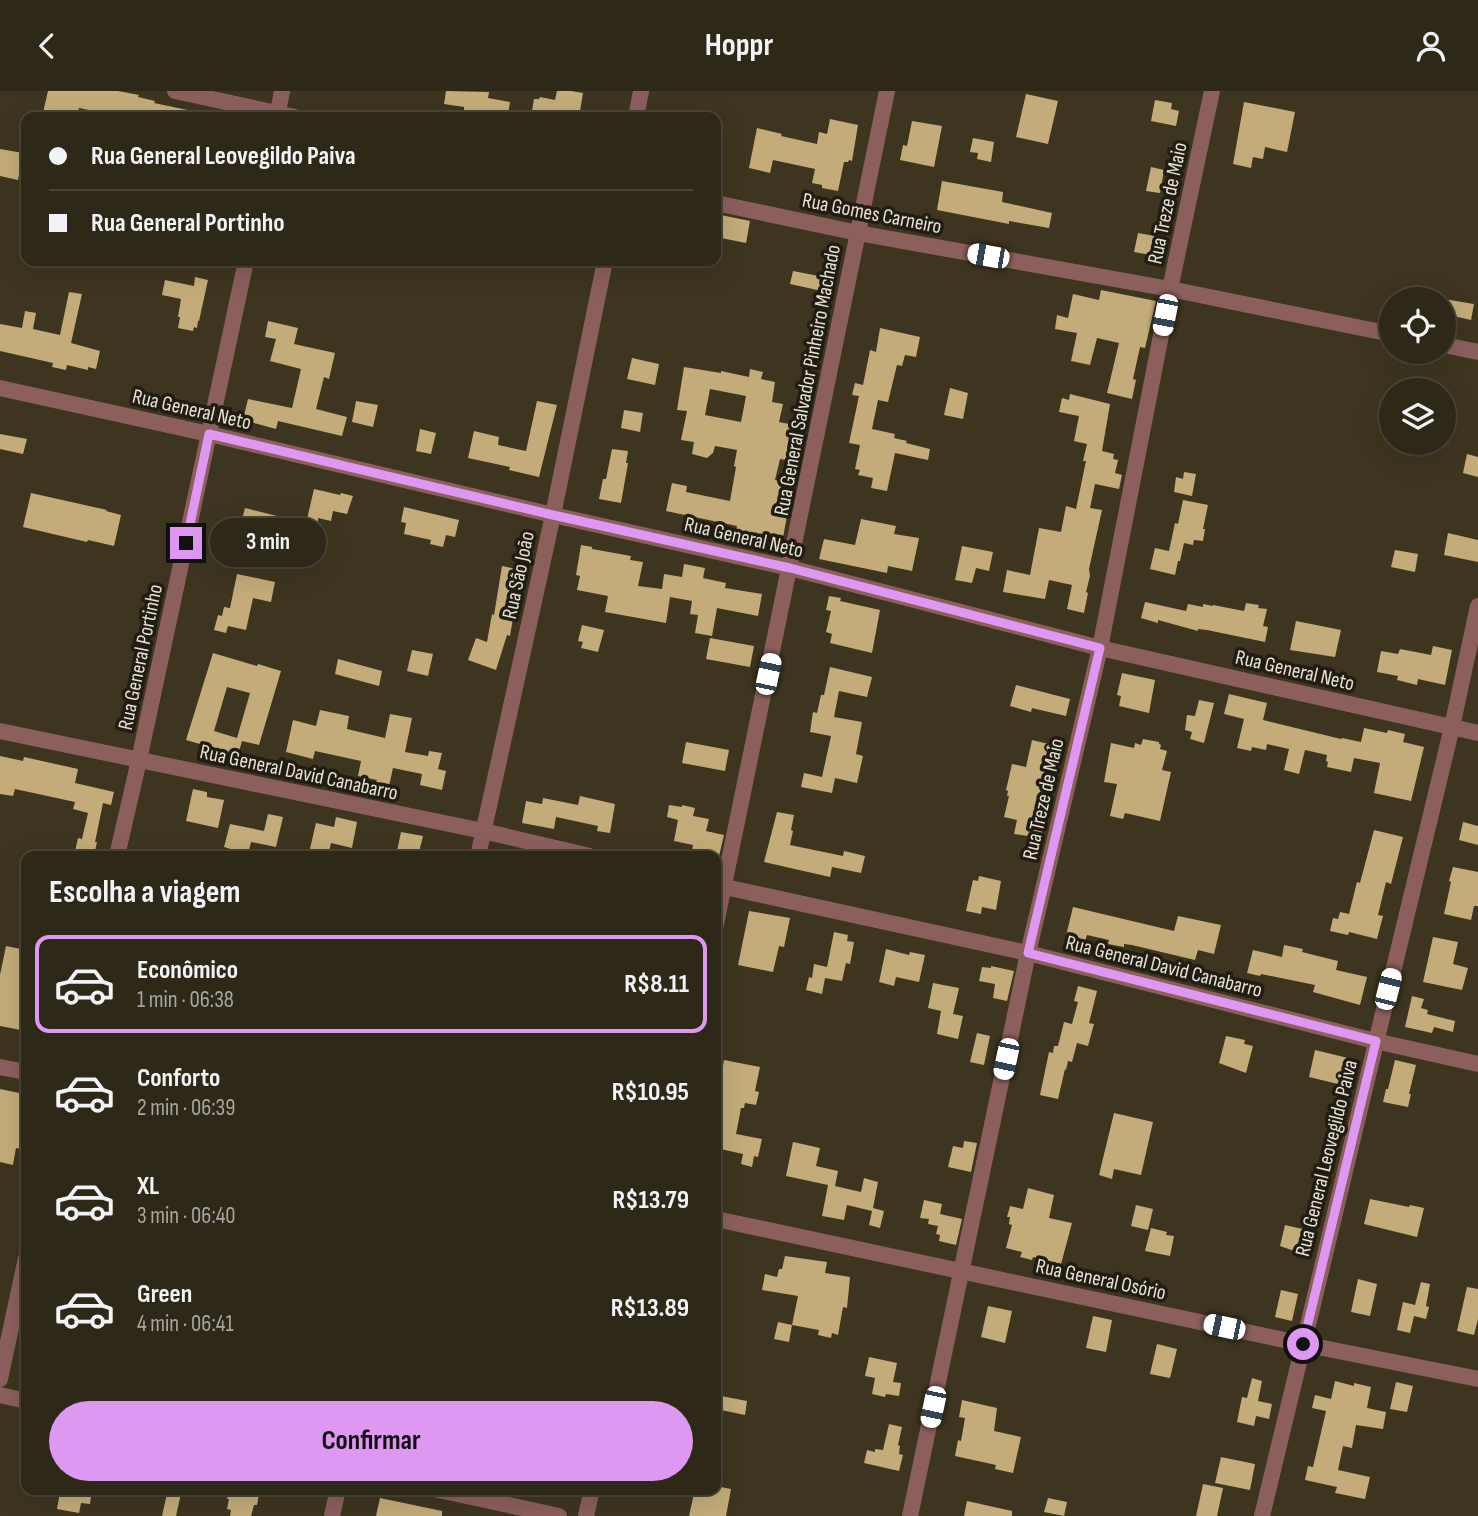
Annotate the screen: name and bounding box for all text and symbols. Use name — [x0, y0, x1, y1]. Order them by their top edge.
text: Hoppr — [705, 26, 773, 65]
icon: back — [28, 27, 66, 65]
icon: person — [1412, 27, 1450, 65]
street label: Rua Treze de Maio — [1142, 140, 1193, 266]
text: Rua General Leovegildo Paiva — [91, 141, 356, 172]
street label: Rua Gomes Carneiro — [800, 188, 944, 239]
text: Rua General Portinho — [91, 208, 285, 239]
car — [966, 242, 1011, 270]
street label: Rua General Salvador Pinheiro Machado — [769, 243, 846, 518]
map controls — [1379, 287, 1456, 455]
button: locate — [1379, 287, 1456, 364]
car — [1151, 292, 1180, 338]
button: layers — [1379, 378, 1456, 455]
street label: Rua General Neto — [130, 384, 254, 435]
street label: Rua General Neto — [682, 512, 806, 563]
callout: 3 min — [210, 519, 326, 567]
route end — [170, 527, 202, 559]
text: 3 min — [246, 528, 290, 556]
street label: Rua São João — [497, 529, 540, 621]
street label: Rua General Portinho — [113, 582, 168, 732]
street label: Rua General Neto — [1233, 645, 1357, 696]
car — [754, 651, 783, 697]
street label: Rua Treze de Maio — [1017, 736, 1070, 862]
street label: Rua General David Canabarro — [198, 739, 400, 806]
text: Escolha a viagem — [49, 873, 241, 912]
street label: Rua General David Canabarro — [1063, 930, 1265, 1003]
icon: car — [53, 953, 116, 1016]
text: Econômico — [137, 955, 238, 986]
car — [1373, 966, 1404, 1012]
text: R$8.11 — [624, 969, 689, 1000]
text: 1 min · 06:38 — [137, 986, 234, 1014]
car — [992, 1036, 1021, 1082]
street label: Rua General Leovegildo Paiva — [1290, 1057, 1363, 1259]
icon: car — [53, 1061, 116, 1124]
text: Conforto — [137, 1063, 220, 1094]
text: R$10.95 — [612, 1077, 689, 1108]
text: 2 min · 06:39 — [137, 1094, 235, 1122]
icon: car — [53, 1169, 116, 1232]
text: XL — [137, 1171, 159, 1202]
text: R$13.79 — [613, 1185, 689, 1216]
text: 3 min · 06:40 — [137, 1202, 236, 1230]
street label: Rua General Osório — [1033, 1253, 1168, 1305]
icon: car — [53, 1277, 116, 1340]
text: Green — [137, 1279, 192, 1310]
text: R$13.89 — [611, 1293, 689, 1324]
text: 4 min · 06:41 — [137, 1310, 233, 1338]
car — [1202, 1312, 1247, 1342]
route start — [1287, 1328, 1319, 1360]
car — [919, 1384, 948, 1430]
button: Confirmar — [49, 1401, 693, 1481]

